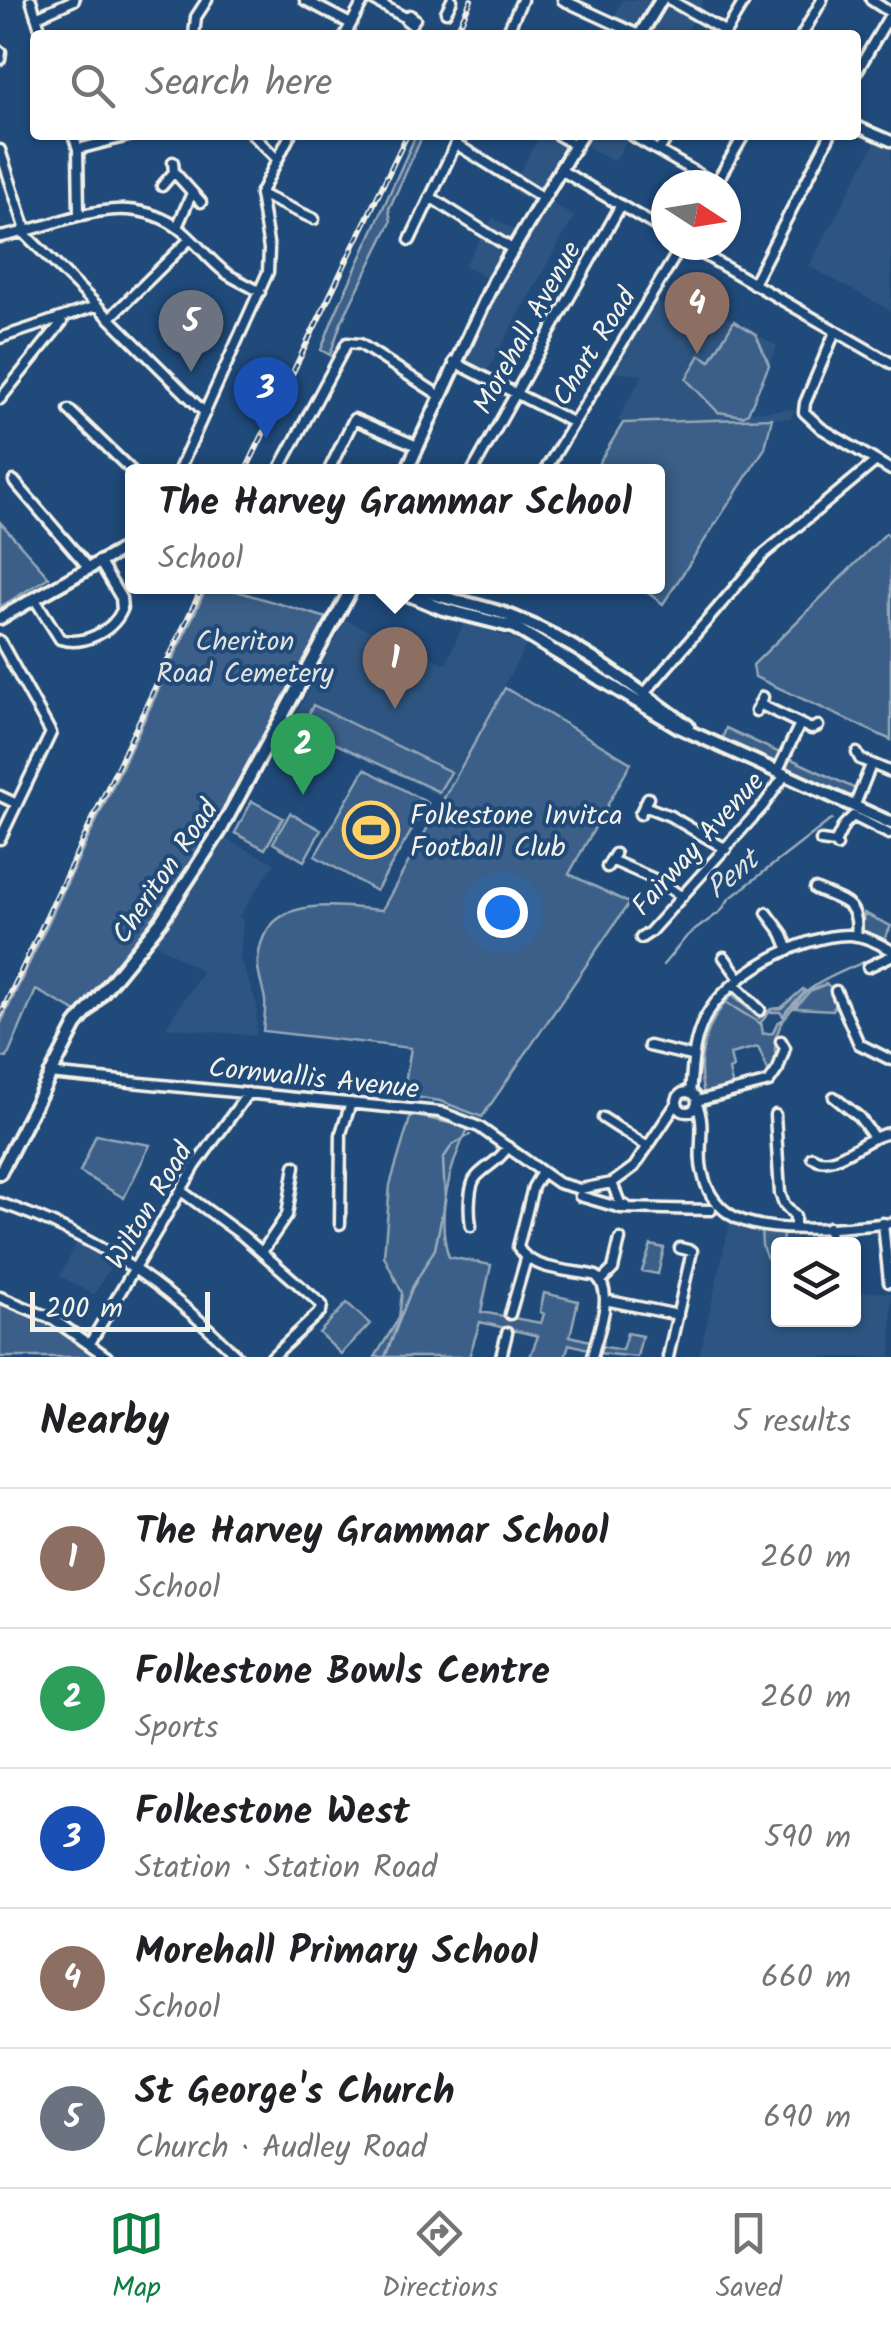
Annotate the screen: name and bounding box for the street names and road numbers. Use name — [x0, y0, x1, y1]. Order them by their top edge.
street label: Morehall Avenue — [462, 233, 595, 423]
street label: Chart Road — [541, 278, 650, 415]
street label: Fairway Avenue — [621, 762, 777, 928]
street label: Cheriton Road — [101, 790, 232, 954]
street label: Cornwallis Avenue — [206, 1046, 422, 1113]
street label: Wilton Road — [94, 1133, 206, 1278]

